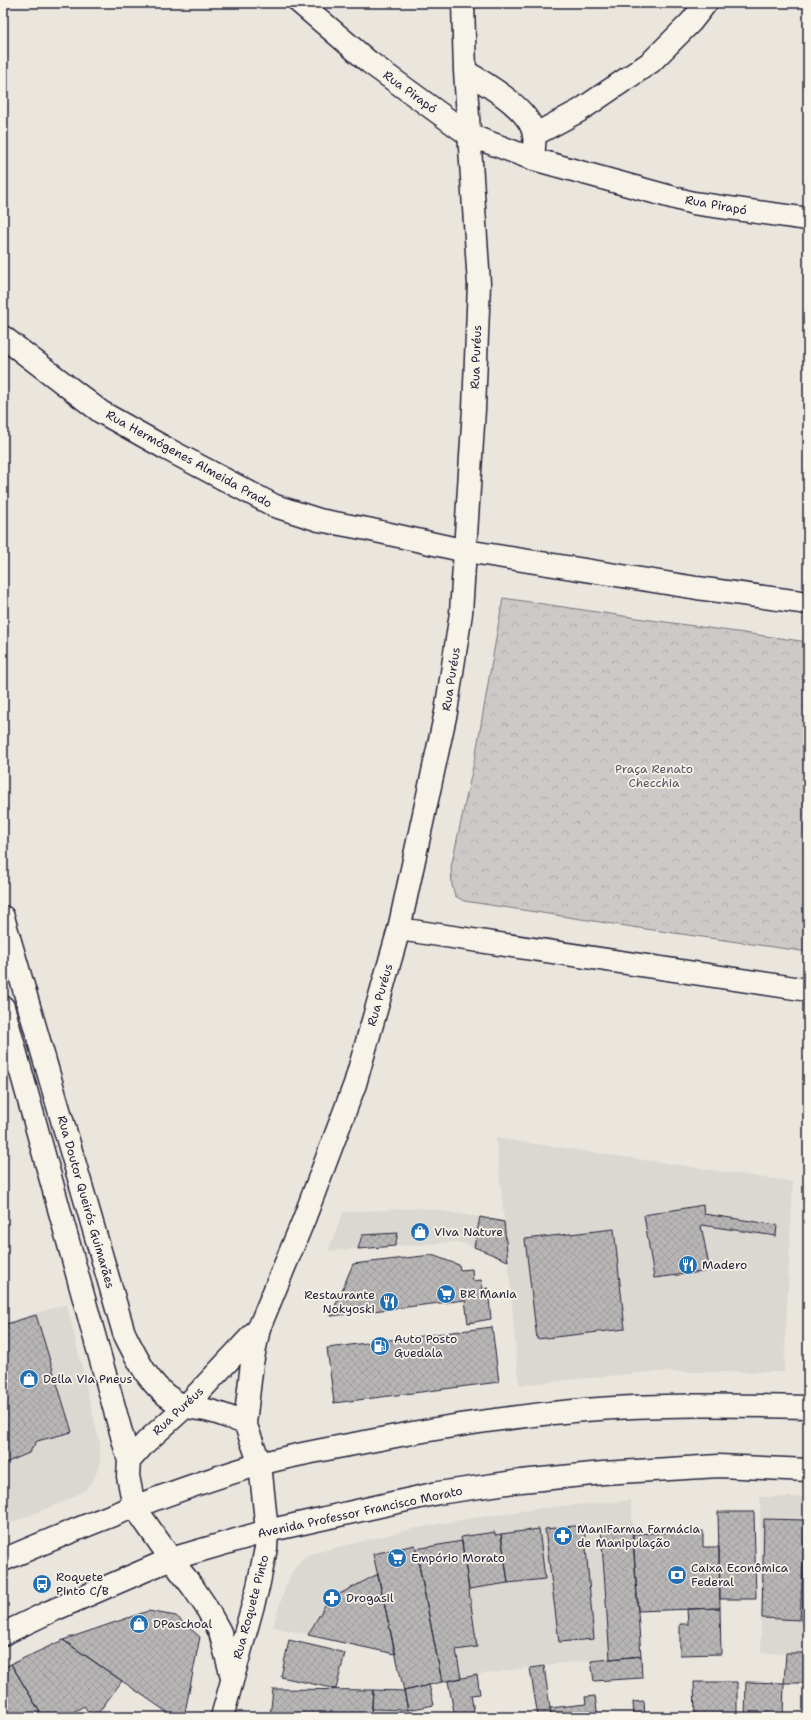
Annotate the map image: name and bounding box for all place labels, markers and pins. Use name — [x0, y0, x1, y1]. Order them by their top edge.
shop icon: Viva Nature — [409, 1221, 431, 1243]
place label: Viva Nature — [434, 1224, 503, 1240]
restaurant icon: Madero — [677, 1254, 699, 1276]
place label: Madero — [702, 1257, 747, 1273]
supermarket icon: BR Mania — [435, 1283, 457, 1305]
place label: BR Mania — [460, 1286, 517, 1302]
place label: Restaurante Nokyoski — [304, 1287, 375, 1317]
restaurant icon: Restaurante Nokyoski — [378, 1291, 400, 1313]
place label: Auto Posto Guedala — [394, 1331, 457, 1361]
fuel station icon: Auto Posto Guedala — [369, 1335, 391, 1357]
shop icon: Della Via Pneus — [18, 1368, 40, 1390]
place label: Della Via Pneus — [43, 1371, 132, 1387]
place label: ManiFarma Farmácia de Manipulação — [577, 1521, 700, 1551]
pharmacy icon: ManiFarma Farmácia de Manipulação — [552, 1525, 574, 1547]
supermarket icon: Empório Morato — [386, 1547, 408, 1569]
place label: Empório Morato — [411, 1550, 505, 1566]
place label: Caixa Econômica Federal — [691, 1560, 789, 1590]
bank icon: Caixa Econômica Federal — [666, 1564, 688, 1586]
place label: Roquete Pinto C/B — [56, 1569, 109, 1599]
bus stop icon: Roquete Pinto C/B — [31, 1573, 53, 1595]
pharmacy icon: Drogasil — [321, 1587, 343, 1609]
place label: Drogasil — [346, 1590, 394, 1606]
shop icon: DPaschoal — [128, 1613, 150, 1635]
place label: DPaschoal — [153, 1616, 212, 1632]

